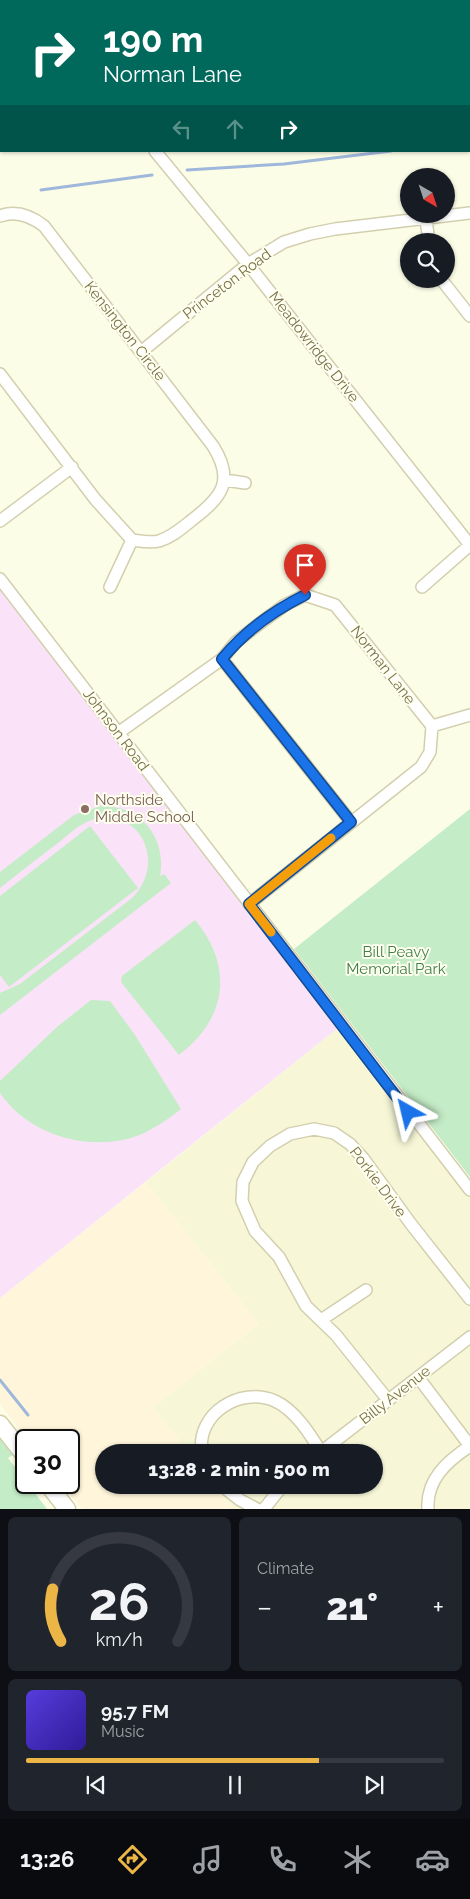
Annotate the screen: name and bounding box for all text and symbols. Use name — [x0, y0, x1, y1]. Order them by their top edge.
text: 190 m — [103, 19, 203, 60]
icon: right — [20, 20, 85, 85]
text: Norman Lane — [103, 61, 242, 87]
icon: left — [168, 115, 196, 143]
icon: ahead — [221, 115, 249, 143]
icon: right — [274, 115, 302, 143]
north arrow — [400, 168, 455, 222]
map controls — [400, 168, 455, 288]
button: search — [400, 233, 455, 288]
street label: Princeton Road — [179, 245, 275, 323]
street label: Kensington Circle — [81, 278, 170, 385]
street label: Meadowridge Drive — [265, 288, 363, 406]
pin — [284, 544, 326, 595]
icon: arrive — [291, 551, 319, 579]
street label: Norman Lane — [347, 622, 419, 708]
street label: Johnson Road — [79, 685, 153, 775]
place label: Northside Middle School — [95, 791, 196, 826]
marker: Northside Middle School — [79, 803, 91, 815]
park label: Bill Peavy Memorial Park — [346, 943, 446, 978]
position arrow — [381, 1085, 433, 1137]
street label: Porkie Drive — [346, 1143, 410, 1221]
street label: Billy Avenue — [356, 1362, 434, 1428]
speed limit sign: 30 — [15, 1429, 80, 1494]
text: 13:28 · 2 min · 500 m — [148, 1458, 330, 1480]
text: Climate — [257, 1559, 314, 1578]
text: 26 — [89, 1571, 150, 1632]
text: 21° — [326, 1584, 378, 1629]
text: − — [257, 1591, 272, 1624]
text: + — [432, 1591, 444, 1624]
text: km/h — [96, 1629, 143, 1650]
text: 95.7 FM — [101, 1700, 169, 1722]
text: Music — [101, 1722, 145, 1741]
icon: previous — [82, 1771, 110, 1799]
icon: pause — [221, 1771, 249, 1799]
icon: next — [360, 1771, 388, 1799]
icon: directions — [115, 1842, 150, 1877]
icon: music — [190, 1842, 225, 1877]
icon: phone — [265, 1842, 300, 1877]
icon: climate — [340, 1842, 375, 1877]
icon: car — [415, 1842, 450, 1877]
text: 13:26 — [20, 1846, 74, 1872]

